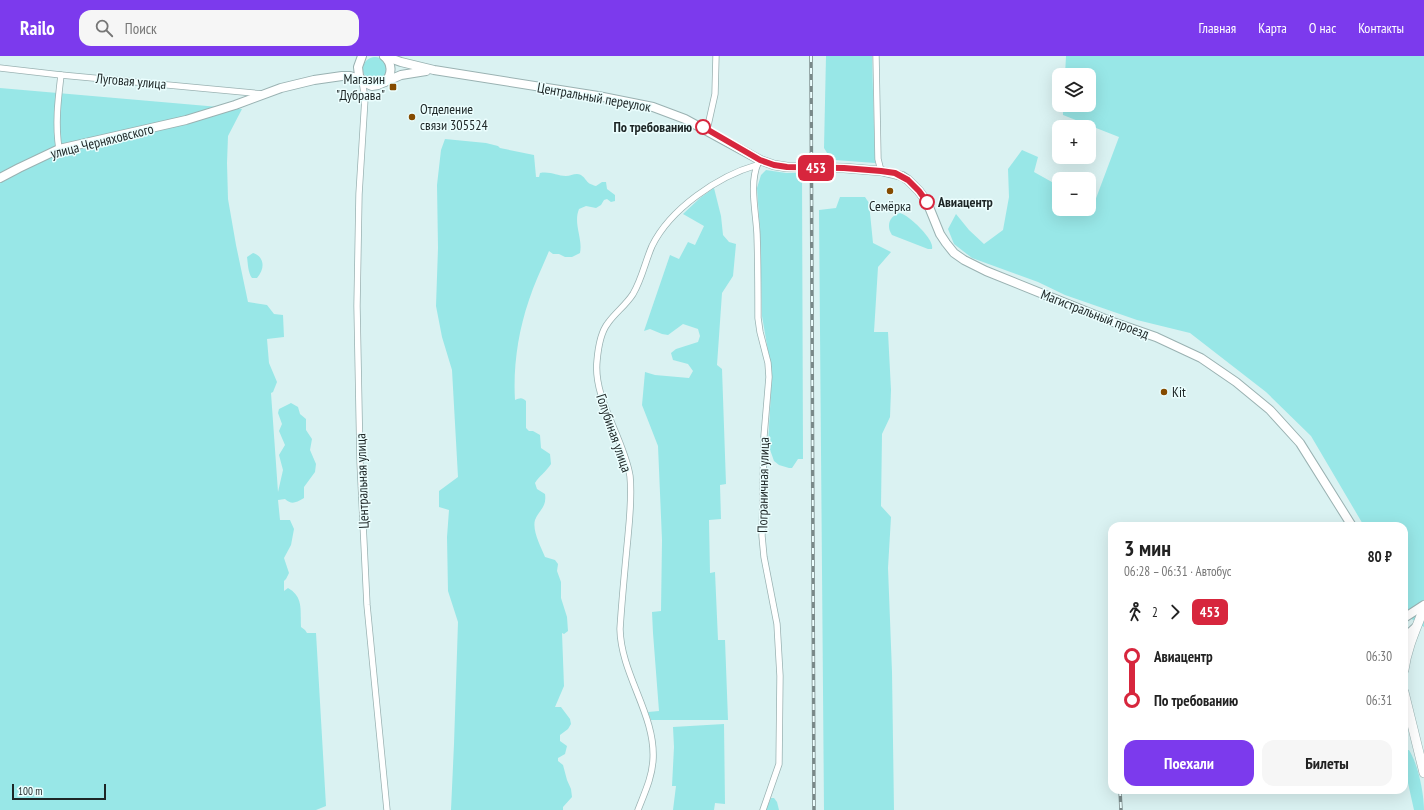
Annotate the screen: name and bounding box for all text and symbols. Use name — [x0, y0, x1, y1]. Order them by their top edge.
search box — [79, 10, 359, 46]
text: Railo — [20, 16, 55, 40]
icon: search — [93, 17, 115, 39]
text: Поиск — [125, 19, 157, 38]
text: Главная — [1198, 19, 1236, 37]
text: Карта — [1258, 19, 1287, 37]
text: О нас — [1309, 19, 1336, 37]
text: Контакты — [1358, 19, 1404, 37]
map controls — [1052, 68, 1096, 216]
button: layers — [1052, 68, 1096, 112]
street label: Луговая улица — [94, 69, 167, 93]
place label: Магазин "Дубрава" — [336, 70, 385, 104]
street label: Центральный переулок — [536, 78, 653, 116]
marker: Магазин "Дубрава" — [388, 82, 398, 92]
place label: Отделение связи 305524 — [420, 100, 489, 134]
marker: Отделение связи 305524 — [407, 112, 417, 122]
place label: По требованию — [614, 118, 692, 136]
marker: По требованию — [695, 119, 711, 135]
street label: улица Черняховского — [49, 120, 155, 162]
button: + — [1052, 120, 1096, 164]
line badge: 453 — [793, 155, 839, 181]
text: 453 — [806, 159, 826, 177]
button: − — [1052, 172, 1096, 216]
marker: Семёрка — [885, 186, 895, 196]
place label: Авиацентр — [937, 193, 993, 211]
marker: Авиацентр — [919, 194, 935, 210]
place label: Семёрка — [869, 197, 911, 215]
street label: Магистральный проезд — [1038, 285, 1152, 343]
place label: Kit — [1172, 383, 1186, 401]
marker: Kit — [1159, 387, 1169, 397]
street label: Голубиная улица — [592, 391, 636, 475]
street label: Центральная улица — [351, 433, 373, 529]
street label: Пограничная улица — [753, 437, 773, 533]
text: 3 мин — [1124, 534, 1171, 562]
text: 80 ₽ — [1367, 547, 1392, 566]
text: 06:28 – 06:31 · Автобус — [1124, 563, 1231, 580]
icon: walk — [1124, 601, 1146, 623]
icon: forward — [1164, 601, 1186, 623]
text: 453 — [1200, 603, 1220, 621]
text: 2 — [1152, 604, 1158, 621]
text: Авиацентр — [1154, 647, 1213, 666]
text: 06:30 — [1366, 648, 1392, 665]
text: По требованию — [1154, 691, 1238, 710]
text: 06:31 — [1366, 692, 1392, 709]
button: Поехали — [1124, 740, 1254, 786]
button: Билеты — [1262, 740, 1392, 786]
scale bar — [12, 782, 106, 801]
text: 100 m — [18, 784, 42, 798]

